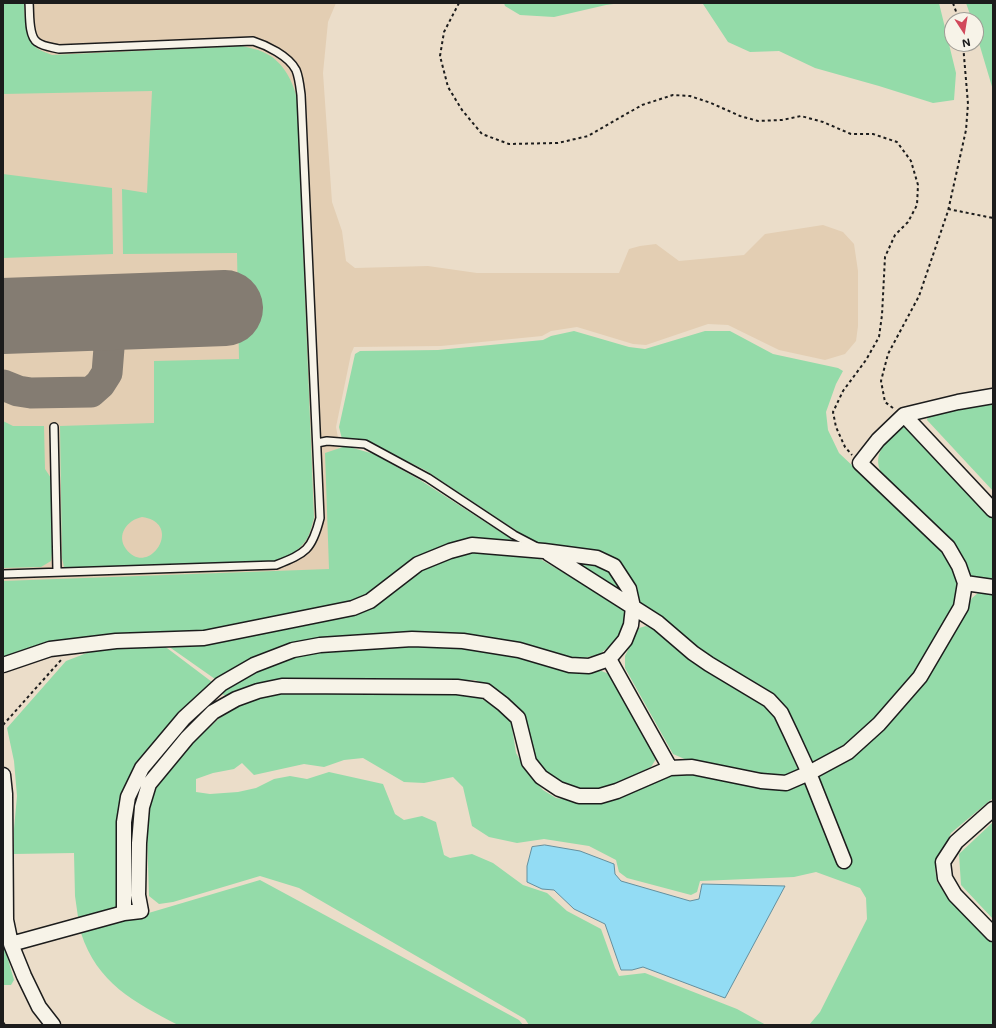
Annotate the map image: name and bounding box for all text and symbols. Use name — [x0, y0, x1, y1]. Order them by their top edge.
north arrow — [944, 12, 984, 52]
text: N — [961, 35, 972, 51]

